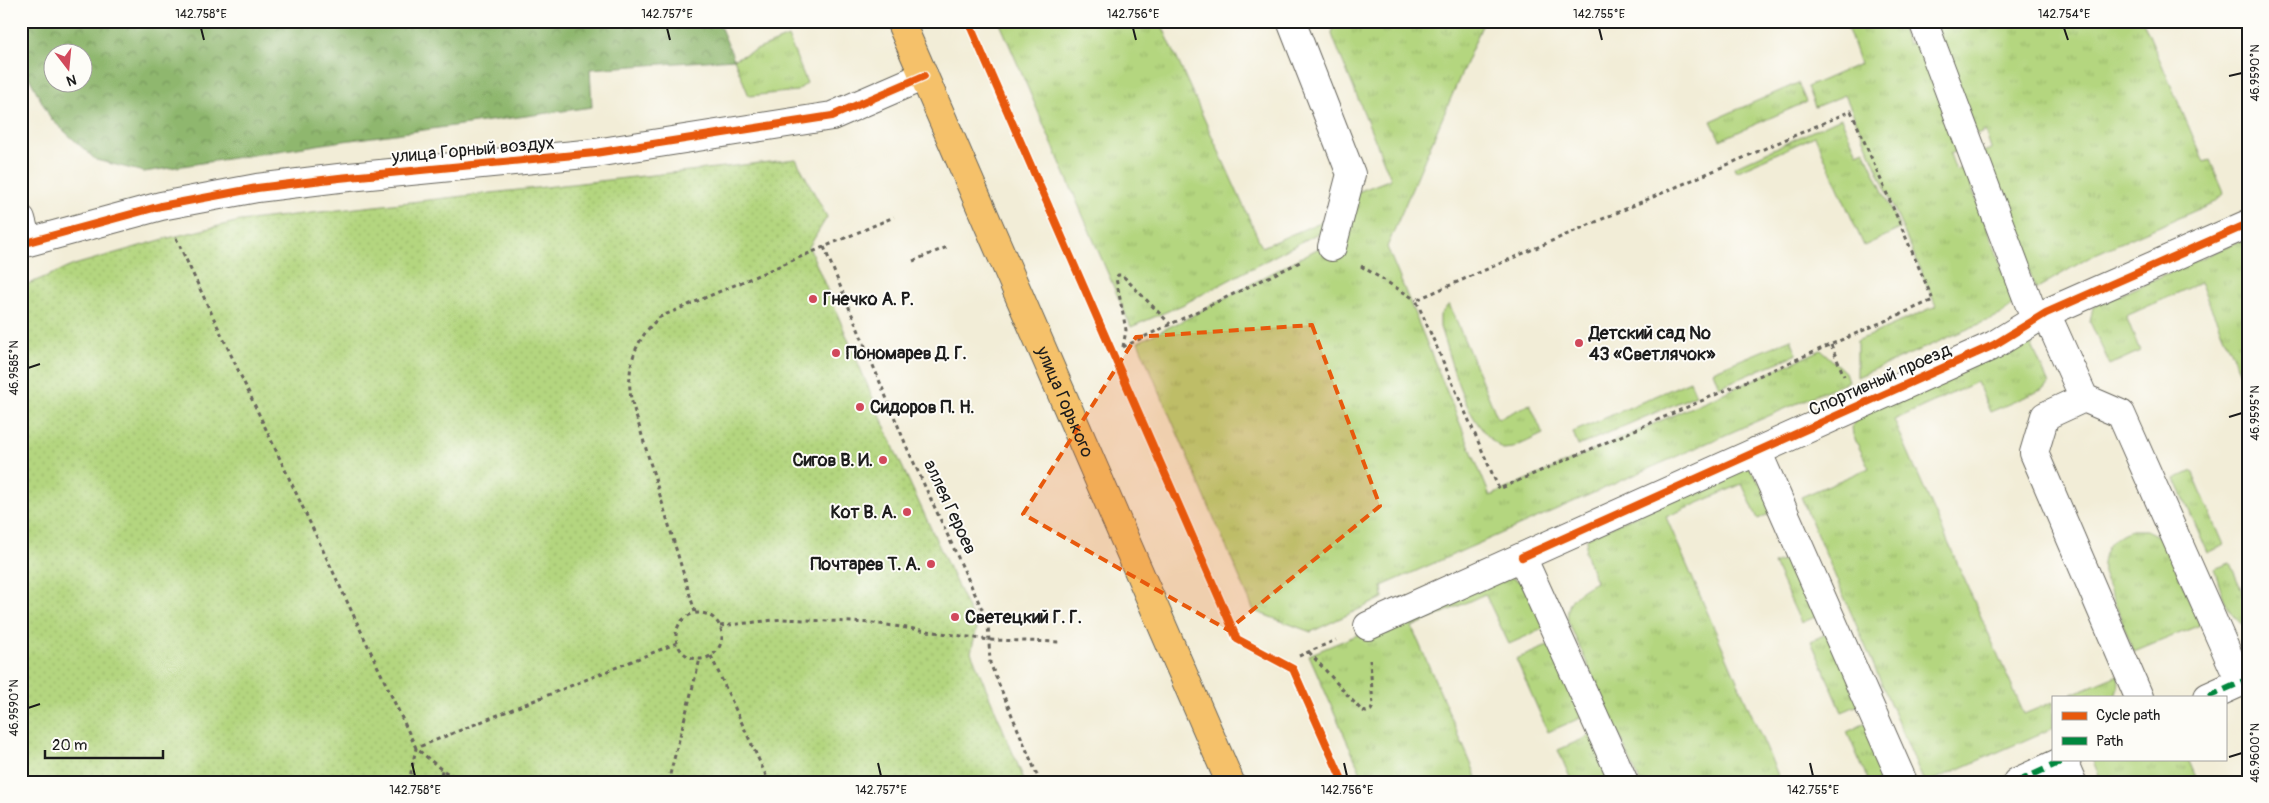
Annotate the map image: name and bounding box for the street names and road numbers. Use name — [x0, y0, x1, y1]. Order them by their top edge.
street label: улица Горный воздух — [390, 131, 555, 169]
street label: Спортивный проезд — [1805, 338, 1955, 422]
street label: улица Горького — [1031, 342, 1099, 461]
street label: аллея Героев — [918, 456, 982, 558]

